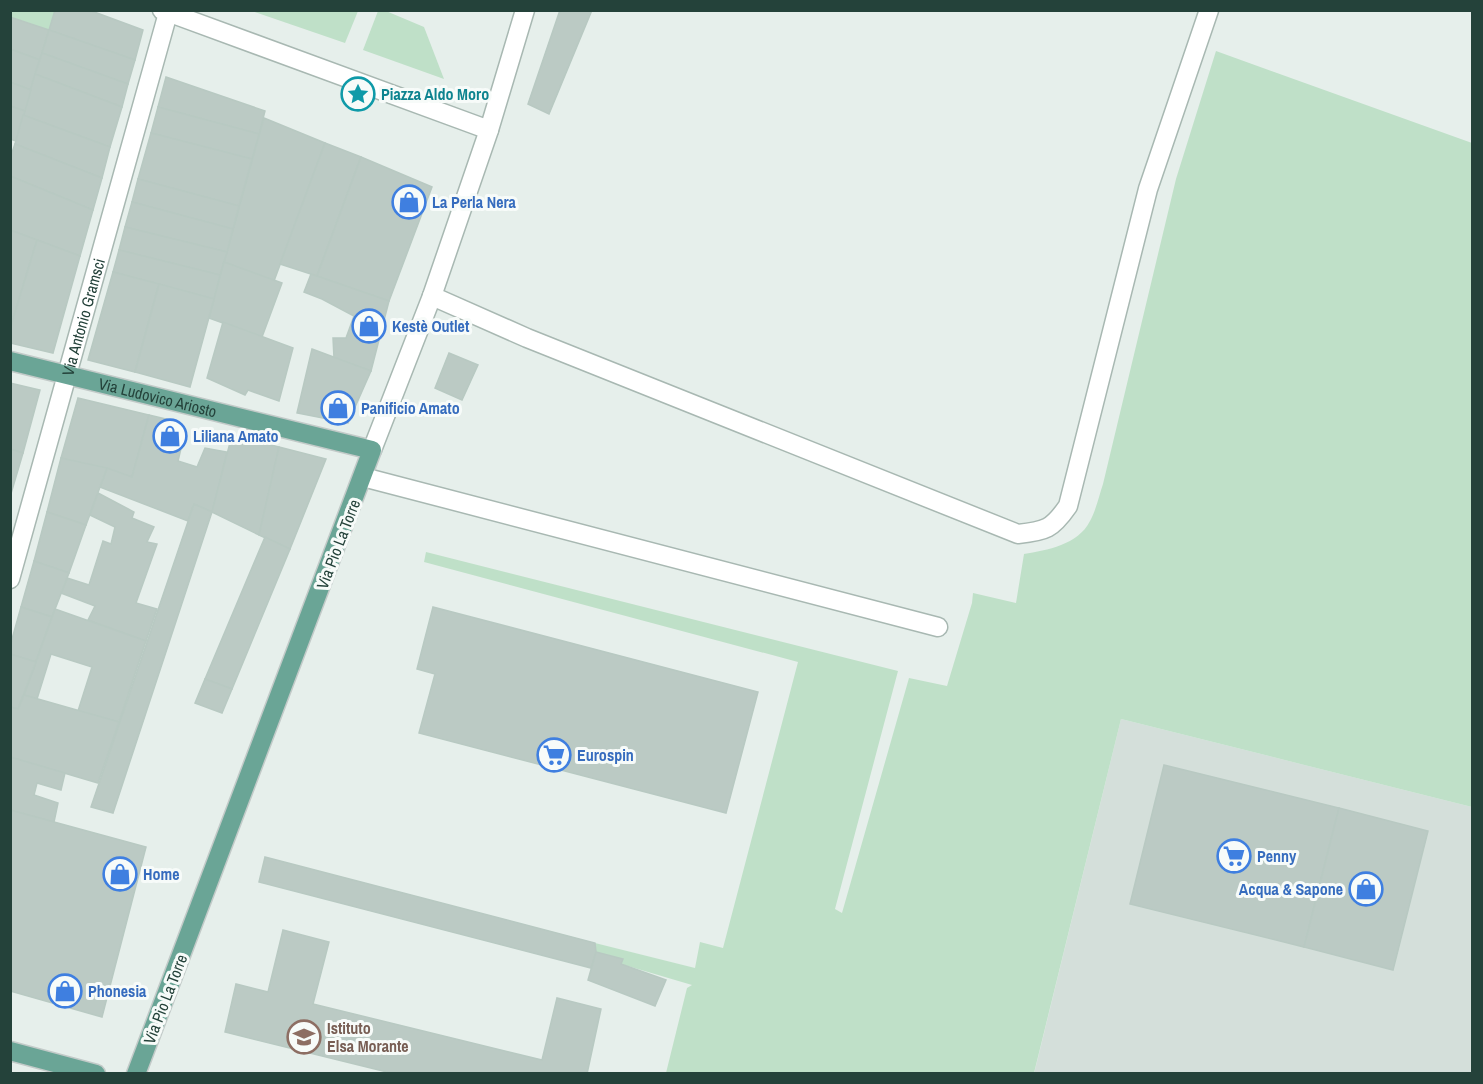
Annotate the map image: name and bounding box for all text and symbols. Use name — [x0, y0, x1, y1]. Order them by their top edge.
place icon: Piazza Aldo Moro — [340, 76, 376, 112]
place label: Piazza Aldo Moro — [381, 83, 489, 105]
shop icon: La Perla Nera — [391, 184, 427, 220]
place label: La Perla Nera — [432, 191, 517, 213]
street label: Via Antonio Gramsci — [56, 256, 110, 378]
shop icon: Kestè Outlet — [351, 308, 387, 344]
place label: Kestè Outlet — [392, 315, 470, 337]
street label: Via Ludovico Ariosto — [96, 372, 219, 422]
shop icon: Panificio Amato — [320, 390, 356, 426]
place label: Panificio Amato — [361, 397, 460, 419]
shop icon: Liliana Amato — [152, 418, 188, 454]
place label: Liliana Amato — [193, 425, 279, 447]
street label: Via Pio La Torre — [311, 496, 365, 592]
supermarket icon: Eurospin — [536, 737, 572, 773]
place label: Eurospin — [577, 744, 634, 766]
supermarket icon: Penny — [1216, 838, 1252, 874]
place label: Penny — [1257, 845, 1297, 867]
shop icon: Home — [102, 856, 138, 892]
place label: Home — [143, 863, 179, 885]
shop icon: Acqua & Sapone — [1348, 871, 1384, 907]
place label: Acqua & Sapone — [1239, 878, 1343, 900]
street label: Via Pio La Torre — [138, 951, 192, 1047]
shop icon: Phonesia — [47, 973, 83, 1009]
place label: Phonesia — [88, 980, 147, 1002]
place label: Istituto Elsa Morante — [327, 1017, 409, 1057]
school or university icon: Istituto Elsa Morante — [286, 1019, 322, 1055]

